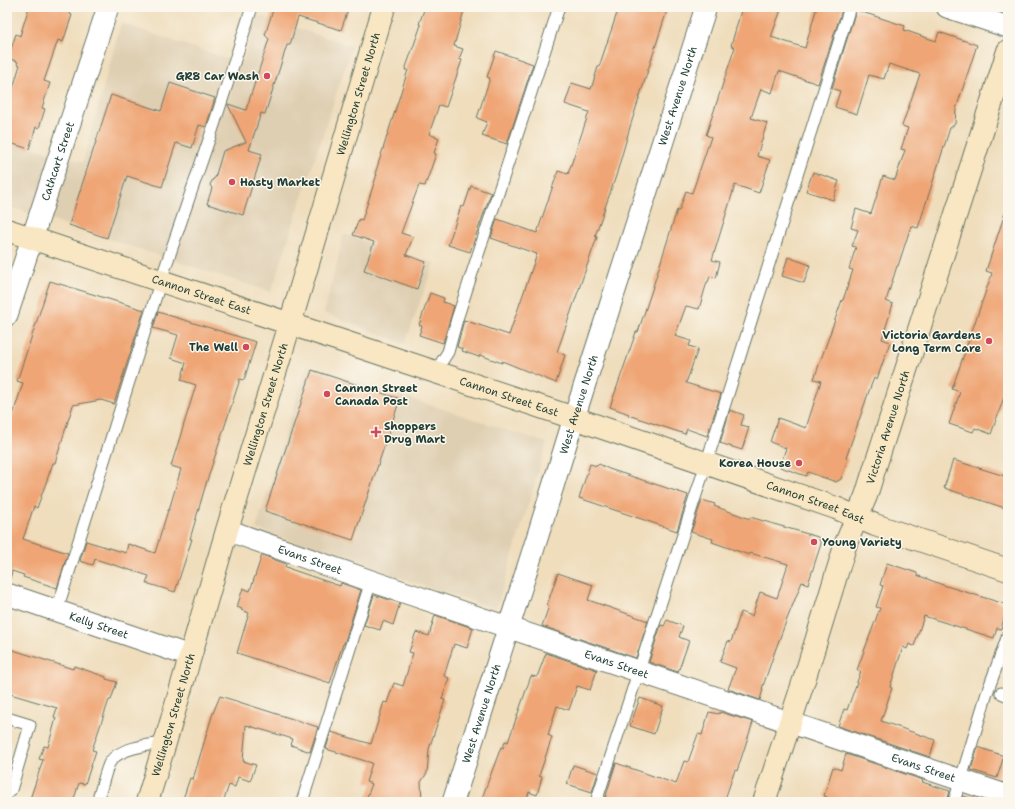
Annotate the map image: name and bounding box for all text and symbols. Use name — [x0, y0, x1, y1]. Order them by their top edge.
street label: Wellington Street North — [333, 30, 384, 157]
street label: West Avenue North — [654, 44, 701, 148]
place label: GR8 Car Wash — [176, 69, 260, 84]
marker: GR8 Car Wash — [262, 71, 272, 81]
street label: Cathcart Street — [37, 119, 78, 203]
place label: Hasty Market — [240, 175, 321, 190]
marker: Hasty Market — [227, 177, 237, 187]
street label: Cannon Street East — [150, 271, 253, 318]
place label: Victoria Gardens Long Term Care — [882, 328, 981, 356]
marker: Victoria Gardens Long Term Care — [984, 336, 994, 346]
place label: The Well — [189, 340, 238, 355]
street label: Wellington Street North — [240, 341, 291, 468]
marker: The Well — [241, 342, 251, 352]
street label: West Avenue North — [556, 352, 601, 456]
street label: Victoria Avenue North — [863, 368, 913, 486]
street label: Cannon Street East — [458, 373, 561, 420]
place label: Cannon Street Canada Post — [335, 381, 418, 409]
marker: Cannon Street Canada Post — [322, 389, 332, 399]
place label: Shoppers Drug Mart — [384, 419, 446, 447]
marker: Shoppers Drug Mart — [371, 427, 381, 437]
place label: Korea House — [719, 456, 791, 471]
marker: Korea House — [794, 458, 804, 468]
street label: Cannon Street East — [764, 477, 867, 527]
place label: Young Variety — [822, 535, 902, 550]
marker: Young Variety — [809, 537, 819, 547]
street label: Evans Street — [276, 541, 344, 578]
street label: Kelly Street — [67, 608, 131, 642]
street label: Evans Street — [582, 646, 651, 682]
street label: Wellington Street North — [148, 651, 198, 778]
street label: West Avenue North — [458, 662, 504, 765]
street label: Evans Street — [889, 750, 958, 785]

